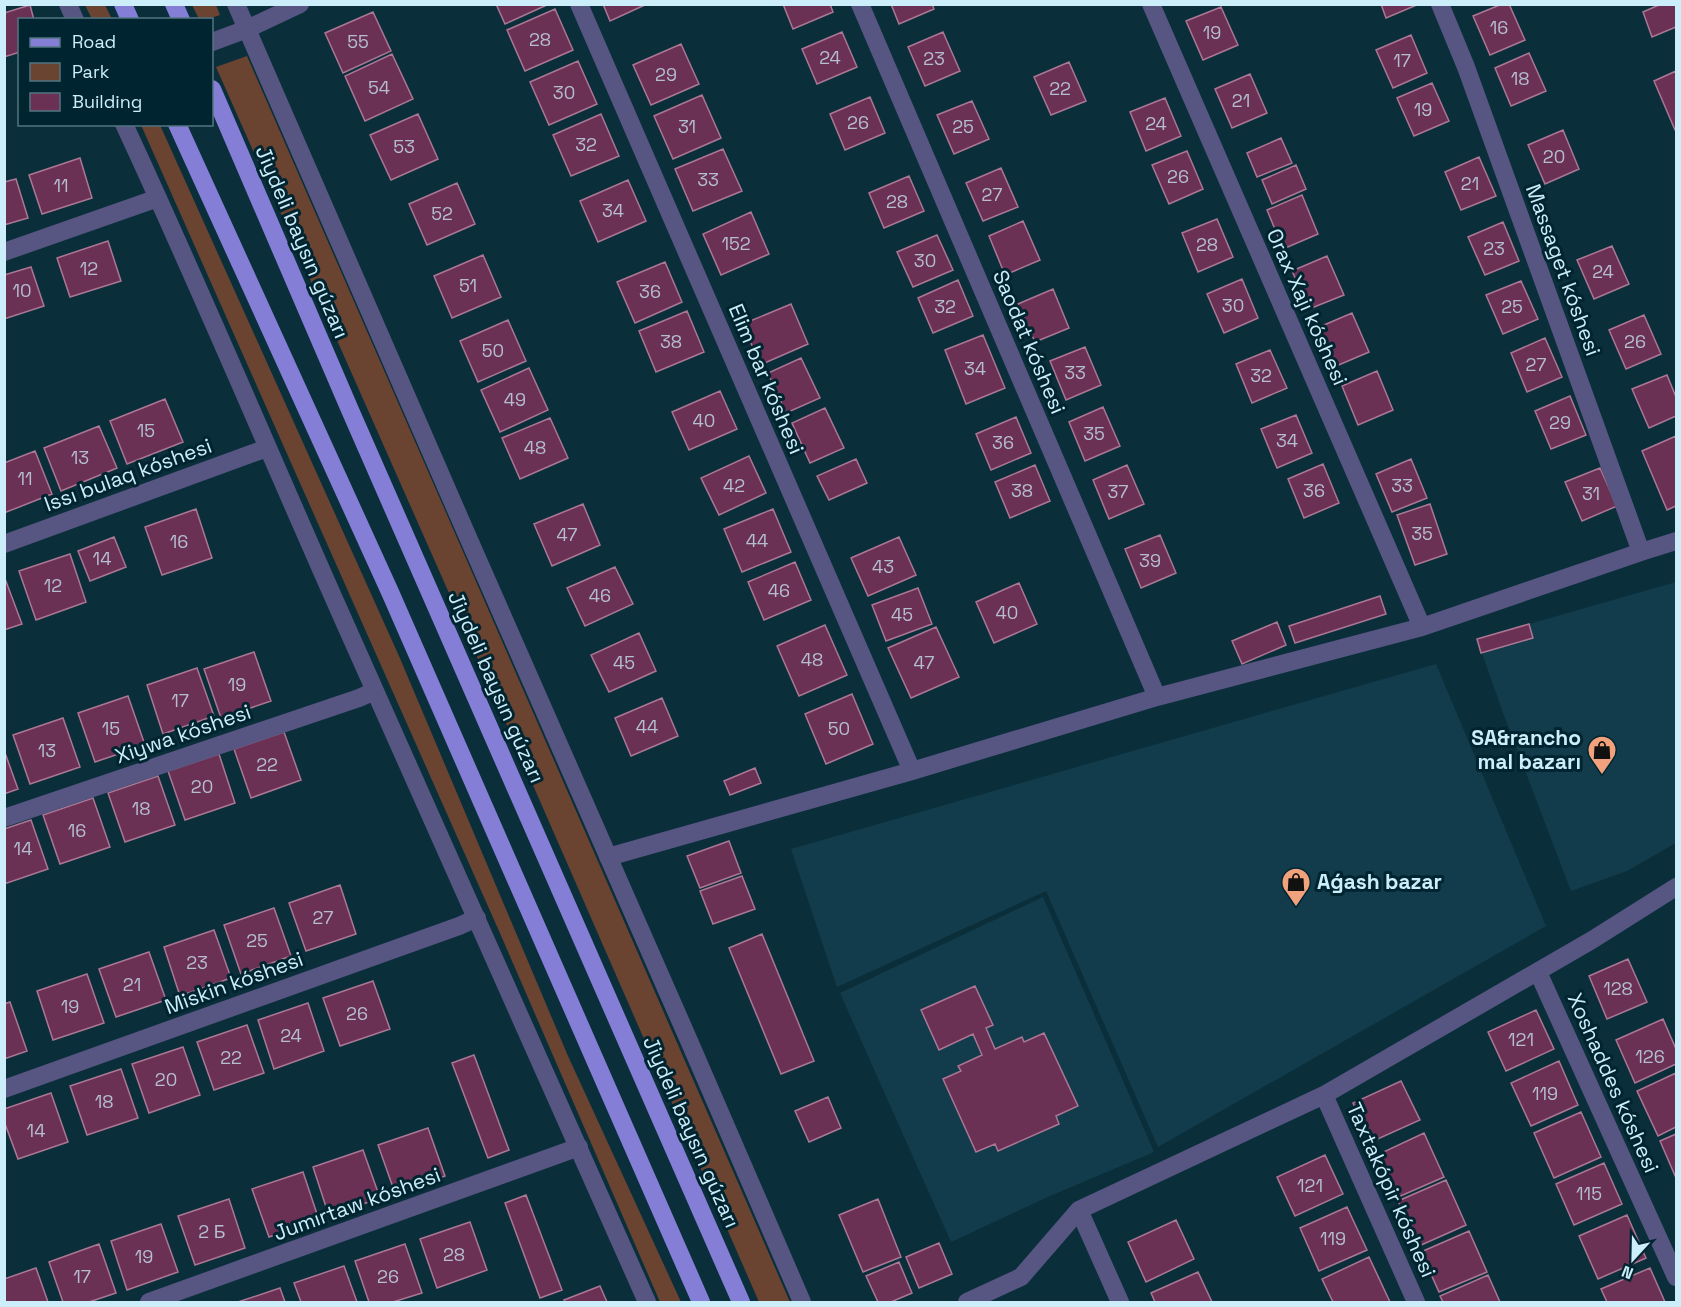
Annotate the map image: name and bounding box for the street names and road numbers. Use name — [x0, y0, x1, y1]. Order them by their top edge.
street label: Jiydeli baysın gúzarı — [250, 141, 355, 342]
street label: Massaget kóshesi — [1520, 180, 1607, 359]
street label: Orax Xajı kóshesi — [1261, 224, 1354, 389]
street label: Saodat kóshesi — [987, 266, 1072, 418]
street label: Elim bar kóshesi — [723, 300, 810, 458]
street label: Issı bulaq kóshesi — [40, 432, 215, 517]
street label: Jiydeli baysın gúzarı — [442, 587, 551, 787]
street label: Xiywa kóshesi — [111, 698, 254, 769]
street label: Miskin kóshesi — [161, 945, 307, 1020]
street label: Xoshaddes kóshesi — [1562, 989, 1665, 1177]
street label: Jiydeli baysın gúzarı — [637, 1032, 746, 1232]
street label: Taxtakópir kóshesi — [1341, 1098, 1442, 1281]
street label: Jumırtaw kóshesi — [270, 1161, 444, 1246]

